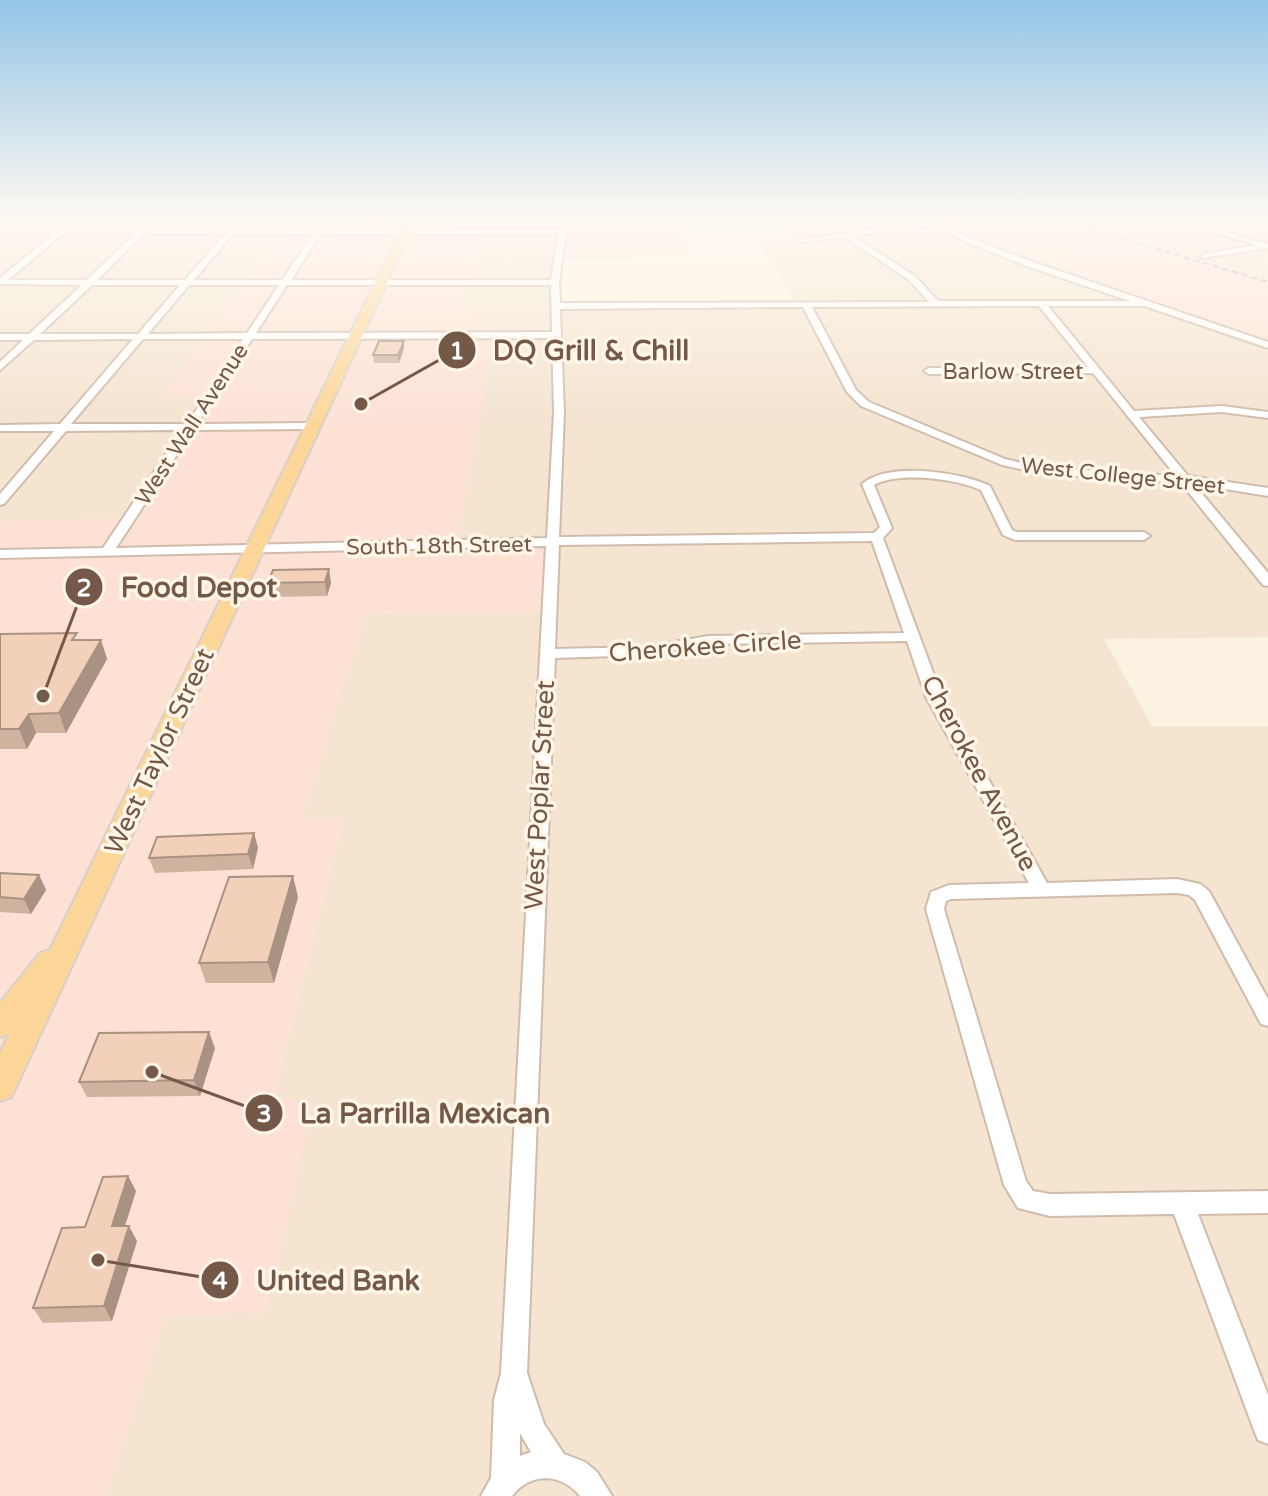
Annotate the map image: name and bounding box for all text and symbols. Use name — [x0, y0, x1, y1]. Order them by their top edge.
callout: DQ Grill & Chill — [437, 324, 705, 376]
text: DQ Grill & Chill — [493, 334, 689, 368]
text: 1 — [449, 337, 465, 366]
street label: West Wall Avenue — [130, 339, 254, 510]
street label: Barlow Street — [943, 359, 1083, 385]
street label: West College Street — [1020, 452, 1226, 500]
street label: South 18th Street — [346, 531, 532, 561]
callout: Food Depot — [64, 561, 293, 613]
text: Food Depot — [121, 571, 278, 605]
text: 2 — [76, 574, 92, 603]
street label: Cherokee Circle — [608, 624, 803, 669]
street label: West Taylor Street — [98, 643, 221, 859]
street label: Cherokee Avenue — [915, 670, 1044, 876]
street label: West Poplar Street — [518, 679, 561, 911]
callout: La Parrilla Mexican — [244, 1087, 567, 1139]
text: La Parrilla Mexican — [300, 1097, 550, 1131]
text: 3 — [256, 1100, 272, 1129]
callout: United Bank — [200, 1254, 436, 1306]
text: United Bank — [256, 1264, 420, 1298]
text: 4 — [212, 1267, 228, 1296]

